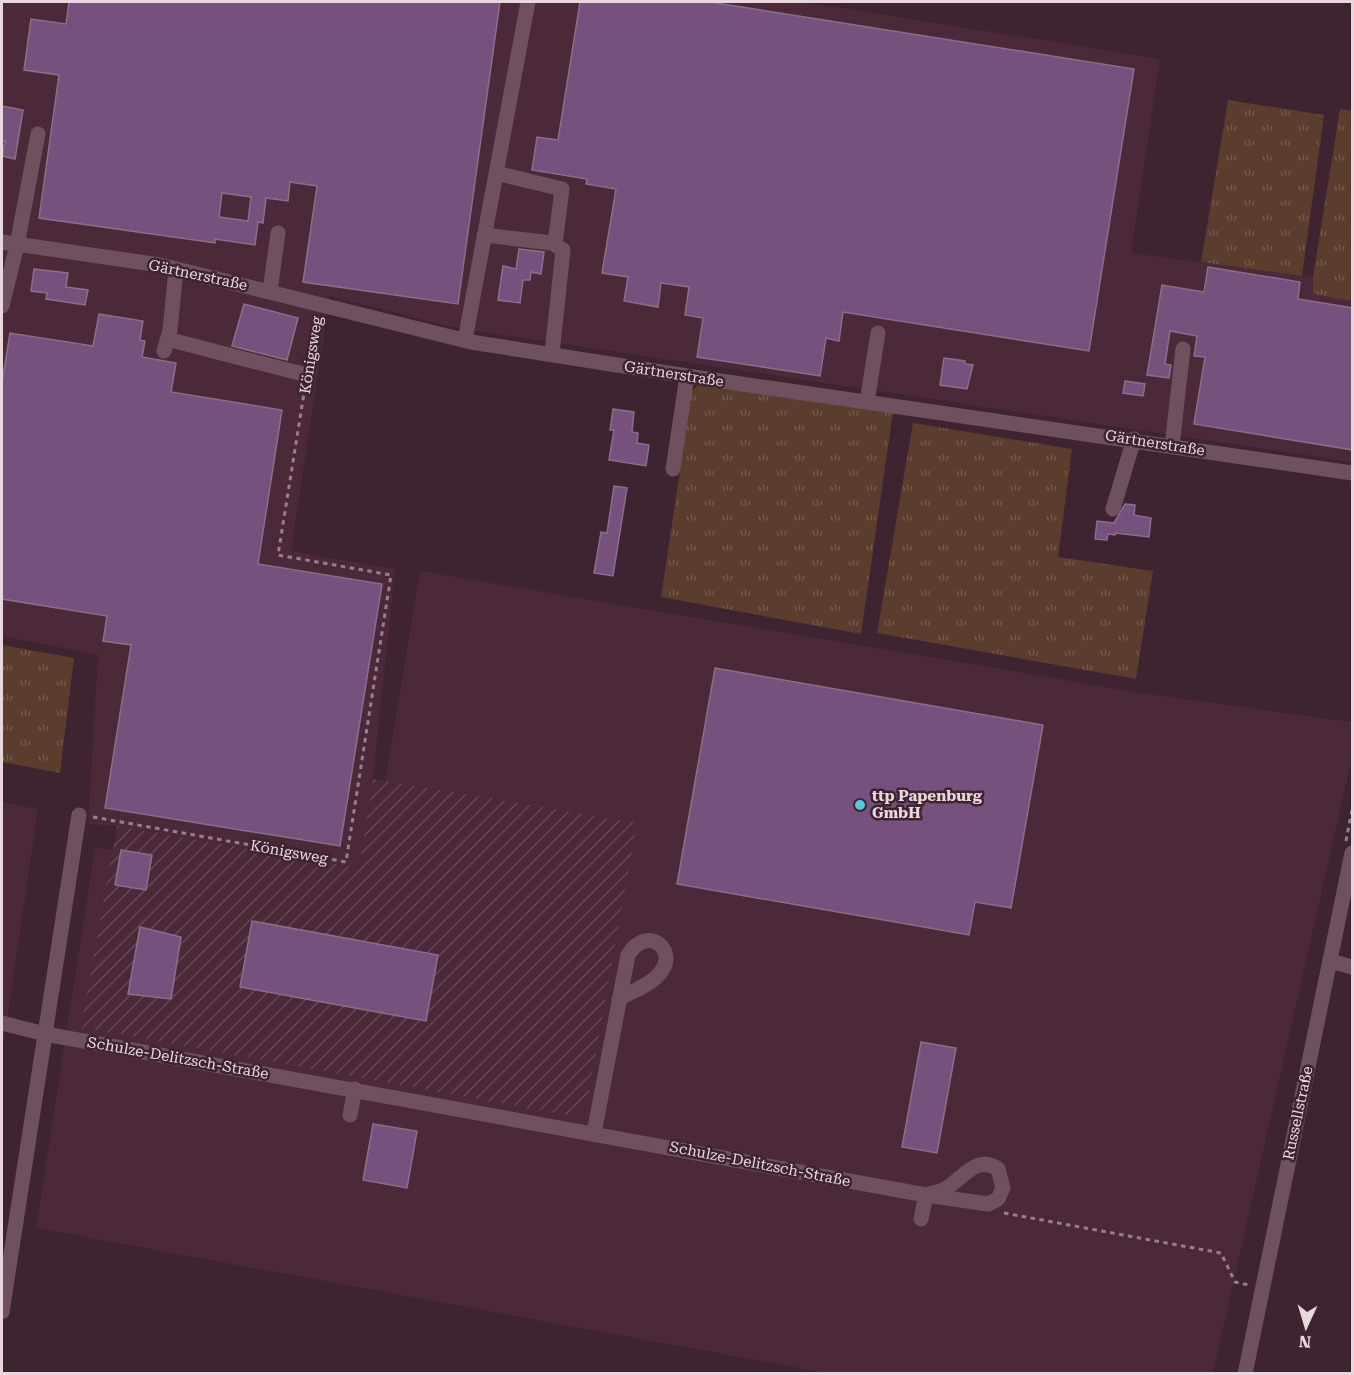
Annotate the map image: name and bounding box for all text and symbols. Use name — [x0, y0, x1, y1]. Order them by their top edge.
street label: Gärtnerstraße — [147, 256, 249, 294]
street label: Königsweg — [296, 314, 326, 395]
street label: Gärtnerstraße — [623, 357, 725, 391]
street label: Gärtnerstraße — [1104, 426, 1206, 460]
place label: ttp Papenburg GmbH — [872, 787, 983, 822]
marker: ttp Papenburg GmbH — [853, 798, 867, 812]
street label: Königsweg — [249, 836, 330, 868]
street label: Schulze-Delitzsch-Straße — [86, 1033, 270, 1083]
street label: Russellstraße — [1279, 1064, 1317, 1162]
street label: Schulze-Delitzsch-Straße — [668, 1138, 852, 1190]
north arrow — [1276, 1297, 1336, 1357]
text: N — [1298, 1332, 1312, 1351]

